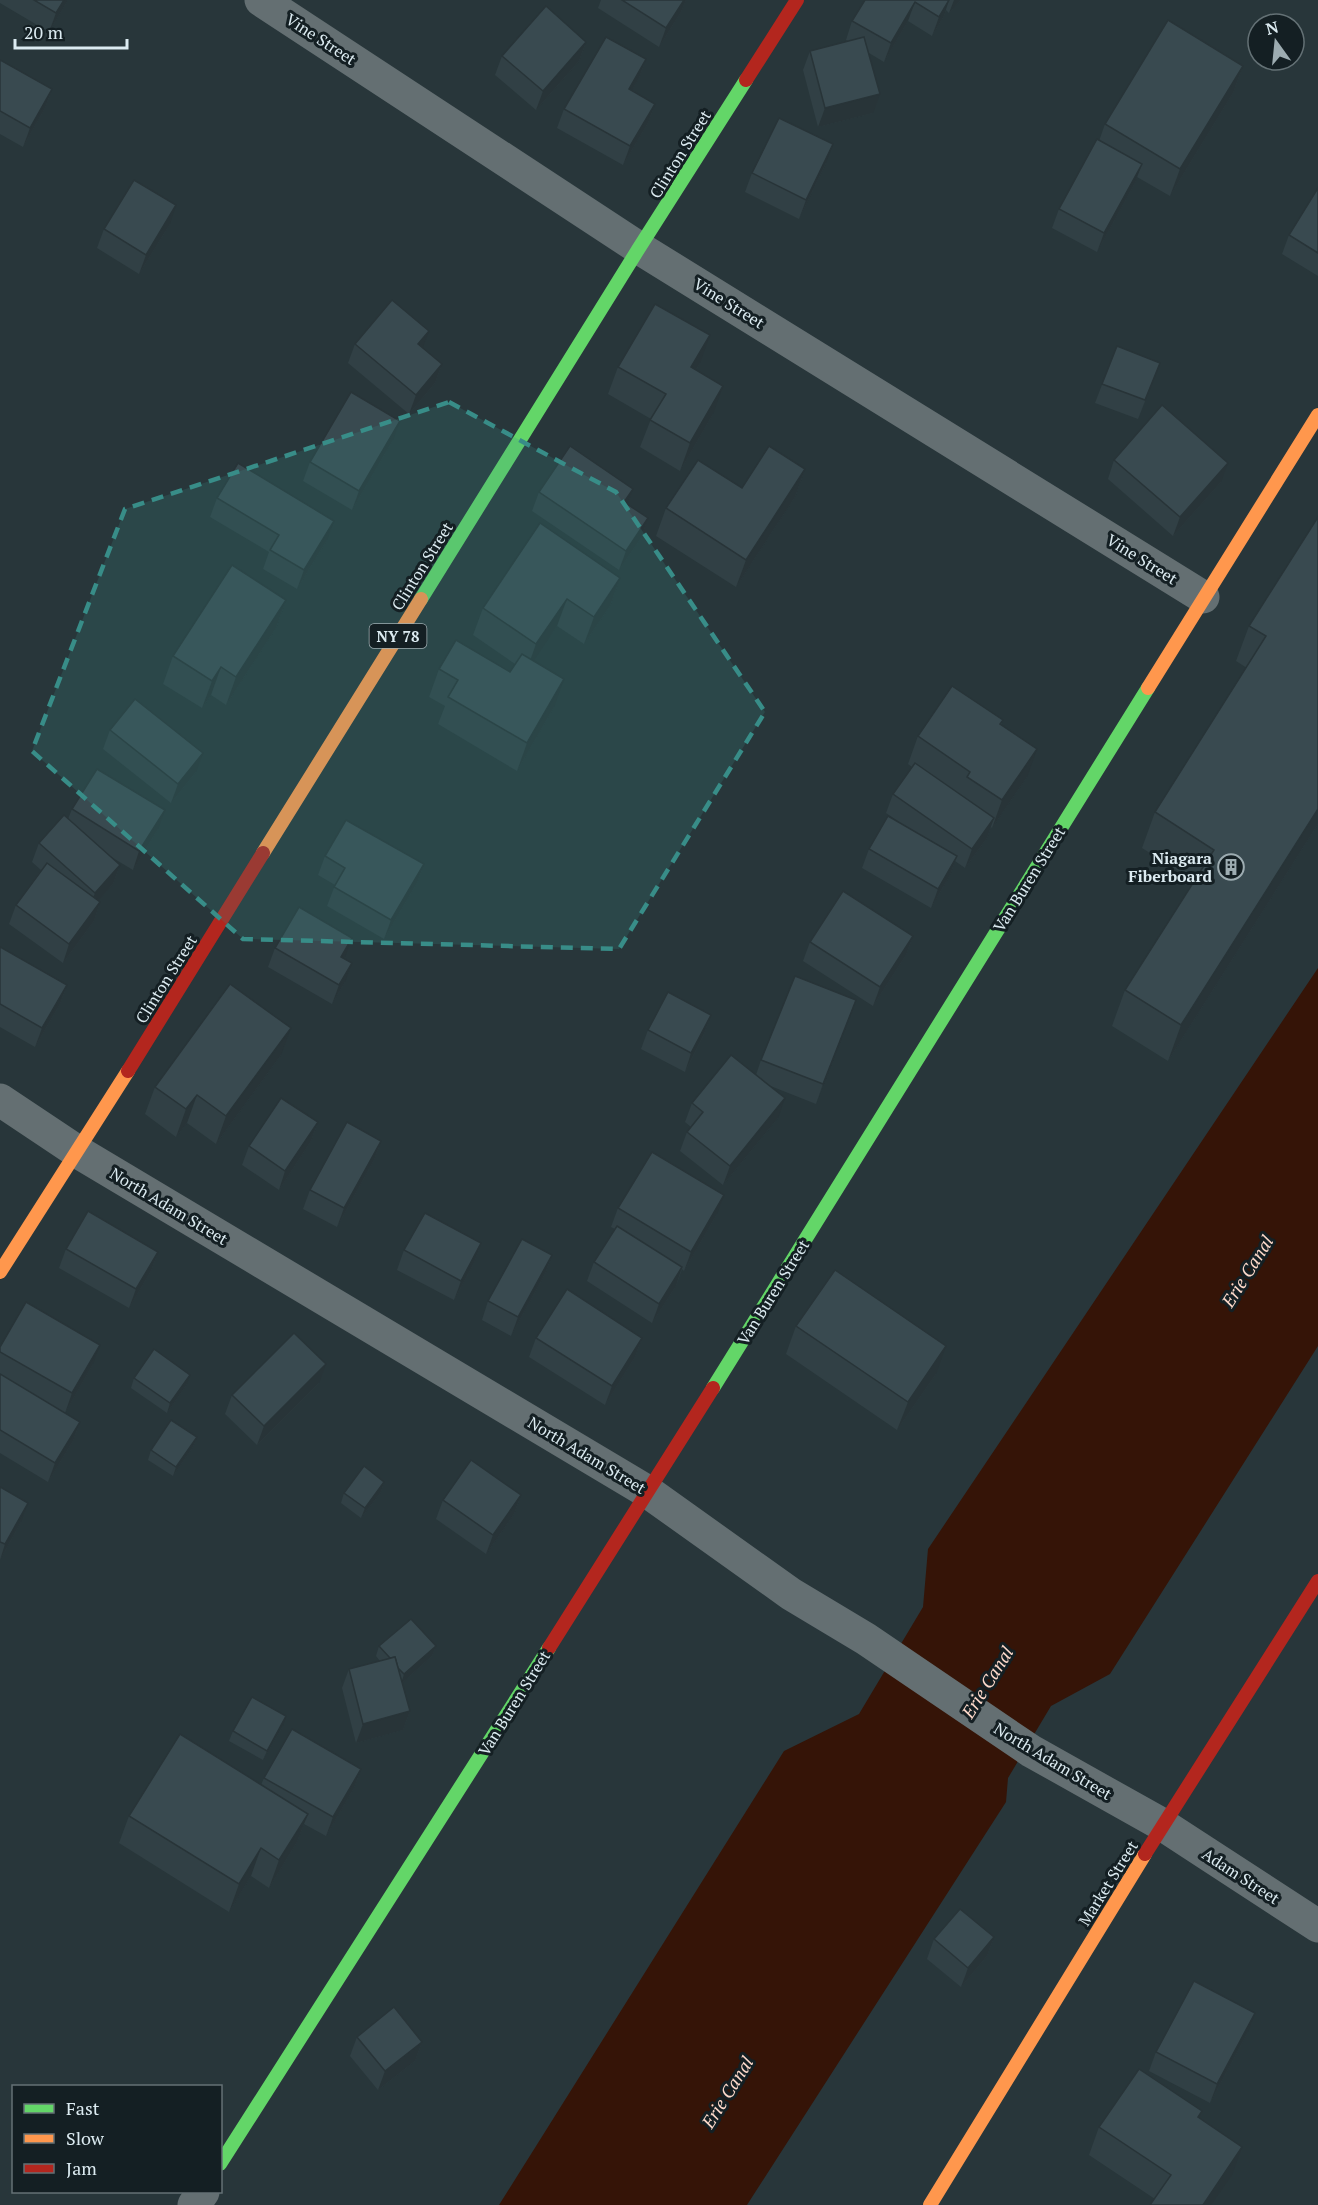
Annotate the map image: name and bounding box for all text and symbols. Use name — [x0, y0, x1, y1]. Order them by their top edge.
street label: Vine Street — [282, 8, 361, 70]
scale bar — [15, 12, 128, 50]
north arrow — [1246, 12, 1306, 72]
text: N — [1263, 15, 1281, 40]
text: 20 m — [24, 20, 64, 44]
street label: Clinton Street — [644, 106, 716, 202]
street label: Vine Street — [689, 273, 769, 334]
street label: Clinton Street — [386, 518, 458, 614]
street label: Vine Street — [1102, 529, 1182, 590]
road number: NY 78 — [370, 624, 426, 648]
street label: Van Buren Street — [988, 822, 1070, 936]
place label: Niagara Fiberboard — [1128, 847, 1212, 887]
building icon: Niagara Fiberboard — [1216, 852, 1246, 882]
street label: Clinton Street — [130, 931, 202, 1027]
street label: North Adam Street — [106, 1162, 232, 1250]
water label: Erie Canal — [1215, 1231, 1278, 1312]
street label: Van Buren Street — [732, 1235, 814, 1349]
street label: North Adam Street — [524, 1411, 650, 1499]
water label: Erie Canal — [955, 1642, 1018, 1723]
street label: Van Buren Street — [473, 1646, 555, 1760]
street label: North Adam Street — [990, 1717, 1116, 1805]
street label: Market Street — [1073, 1836, 1143, 1930]
street label: Adam Street — [1198, 1843, 1284, 1909]
water label: Erie Canal — [695, 2052, 758, 2133]
legend — [12, 2085, 222, 2193]
text: Fast — [66, 2096, 100, 2120]
text: Slow — [66, 2126, 105, 2150]
text: Jam — [66, 2156, 97, 2180]

